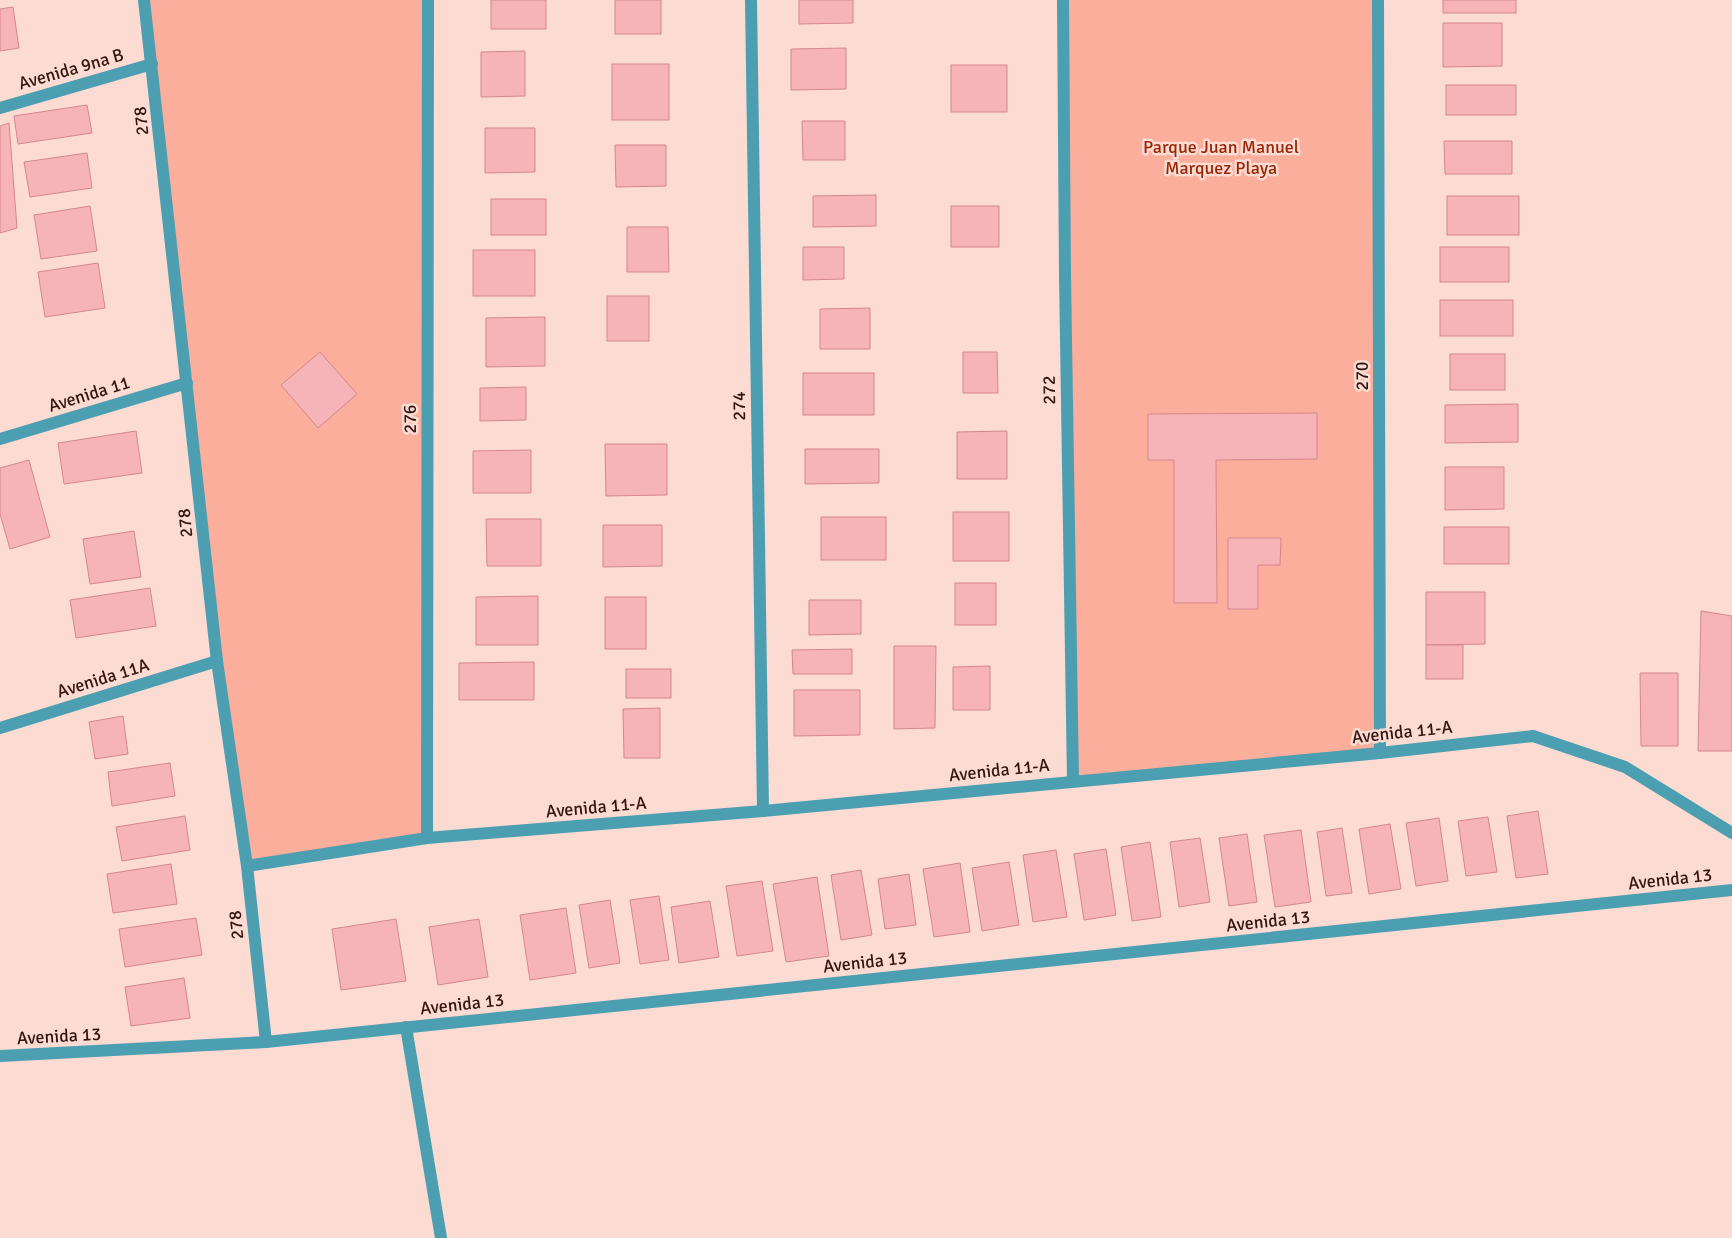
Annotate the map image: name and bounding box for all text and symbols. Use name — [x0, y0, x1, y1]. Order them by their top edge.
street label: Avenida 9na B — [16, 43, 126, 95]
street label: 278 — [129, 105, 153, 137]
park label: Parque Juan Manuel Marquez Playa — [1143, 136, 1299, 179]
street label: 270 — [1351, 361, 1373, 391]
street label: Avenida 11 — [45, 371, 133, 417]
street label: 272 — [1038, 375, 1060, 405]
street label: 274 — [728, 391, 750, 421]
street label: 276 — [399, 404, 421, 434]
street label: 278 — [173, 507, 197, 539]
street label: Avenida 11A — [54, 654, 152, 702]
street label: Avenida 11-A — [1351, 716, 1453, 748]
street label: Avenida 11-A — [948, 754, 1050, 786]
street label: Avenida 11-A — [545, 792, 647, 822]
street label: Avenida 13 — [1627, 864, 1713, 894]
street label: Avenida 13 — [1225, 906, 1311, 936]
street label: 278 — [224, 909, 248, 941]
street label: Avenida 13 — [822, 947, 908, 977]
street label: Avenida 13 — [419, 989, 505, 1019]
street label: Avenida 13 — [16, 1023, 102, 1049]

